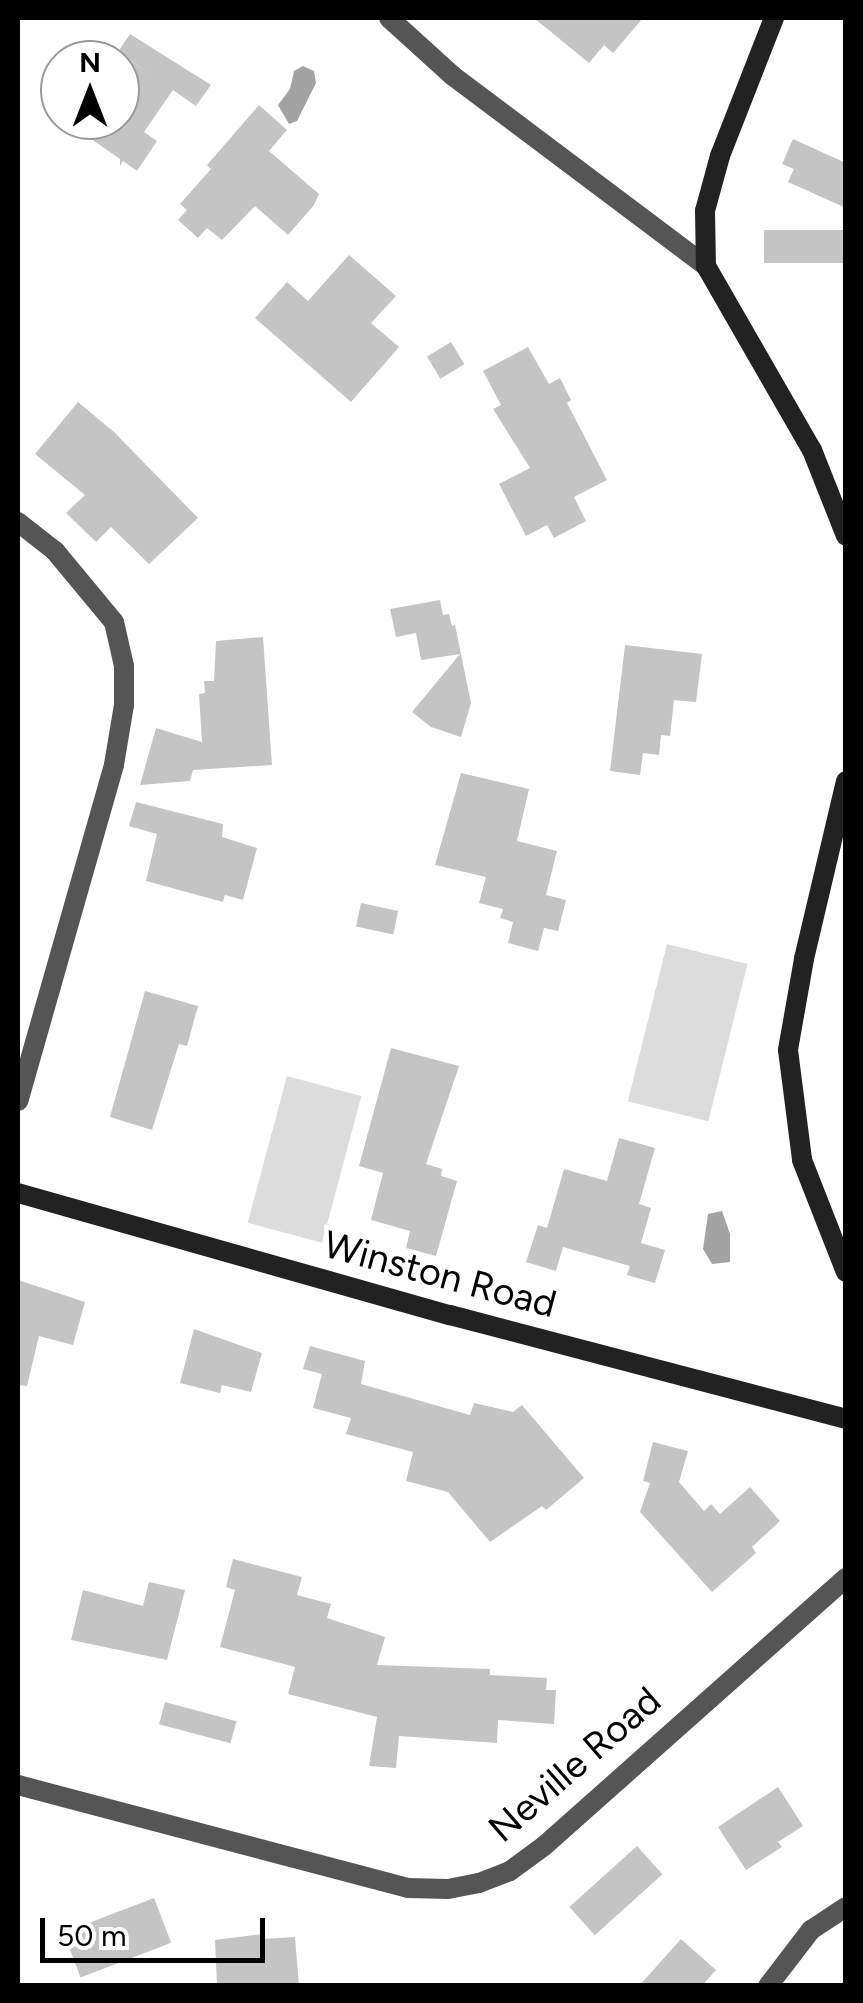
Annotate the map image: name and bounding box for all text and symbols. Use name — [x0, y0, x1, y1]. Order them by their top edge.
north arrow — [40, 40, 140, 140]
text: N — [79, 45, 101, 79]
street label: Winston Road — [319, 1222, 561, 1328]
street label: Neville Road — [480, 1678, 670, 1852]
scale bar — [45, 1898, 270, 1960]
text: 50 m — [57, 1917, 126, 1954]

